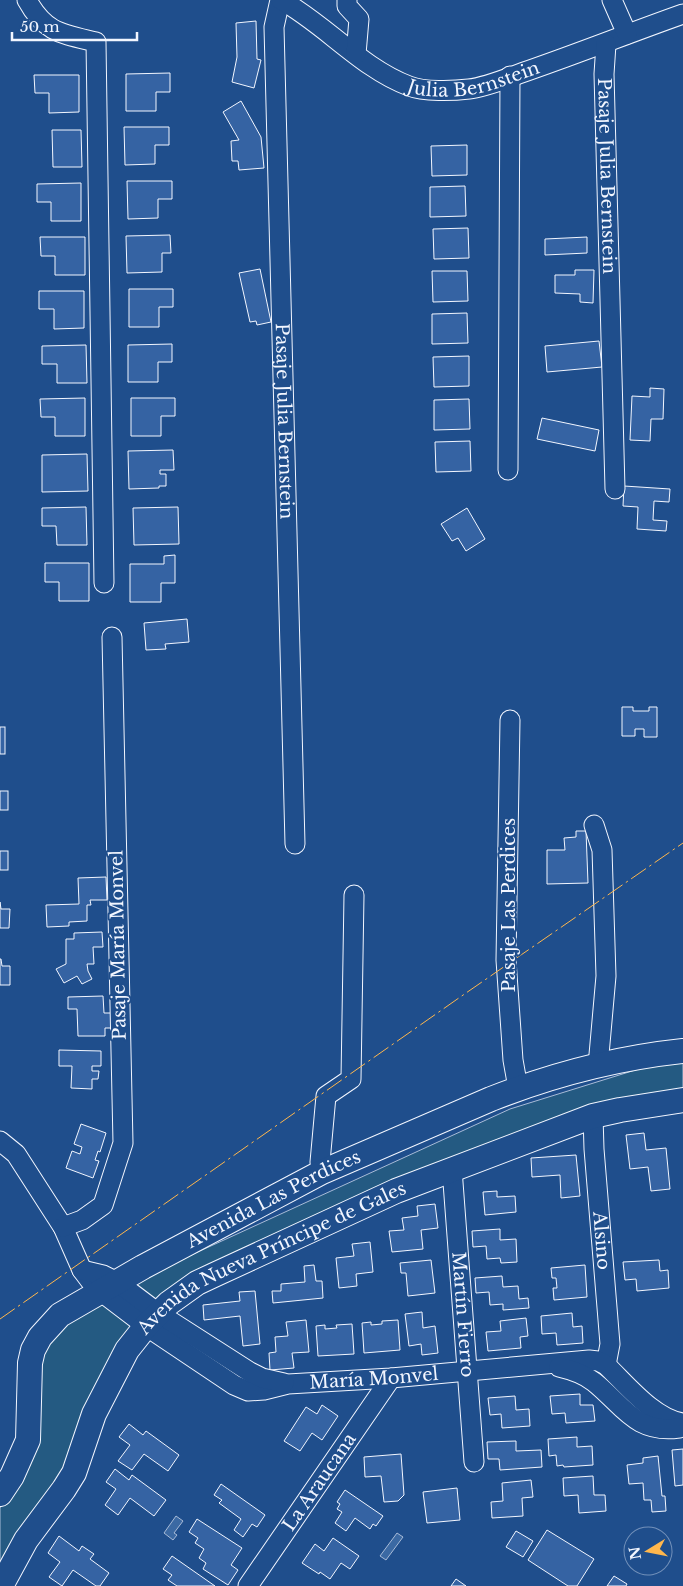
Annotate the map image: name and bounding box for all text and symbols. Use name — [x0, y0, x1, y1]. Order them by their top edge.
scale bar — [12, 10, 138, 42]
text: 50 m — [20, 17, 60, 36]
street label: Julia Bernstein — [402, 57, 542, 102]
street label: Pasaje Julia Bernstein — [593, 78, 620, 274]
street label: Pasaje Julia Bernstein — [271, 323, 298, 519]
street label: Pasaje Las Perdices — [498, 818, 520, 992]
street label: Pasaje María Monvel — [105, 850, 131, 1040]
street label: Avenida Las Perdices — [182, 1146, 364, 1253]
street label: Avenida Nueva Príncipe de Gales — [132, 1177, 409, 1340]
street label: Alsino — [588, 1210, 615, 1271]
street label: Martín Fierro — [447, 1251, 479, 1378]
street label: María Monvel — [309, 1363, 439, 1394]
street label: La Araucana — [278, 1429, 361, 1535]
north arrow — [623, 1526, 673, 1576]
text: N — [625, 1545, 645, 1561]

